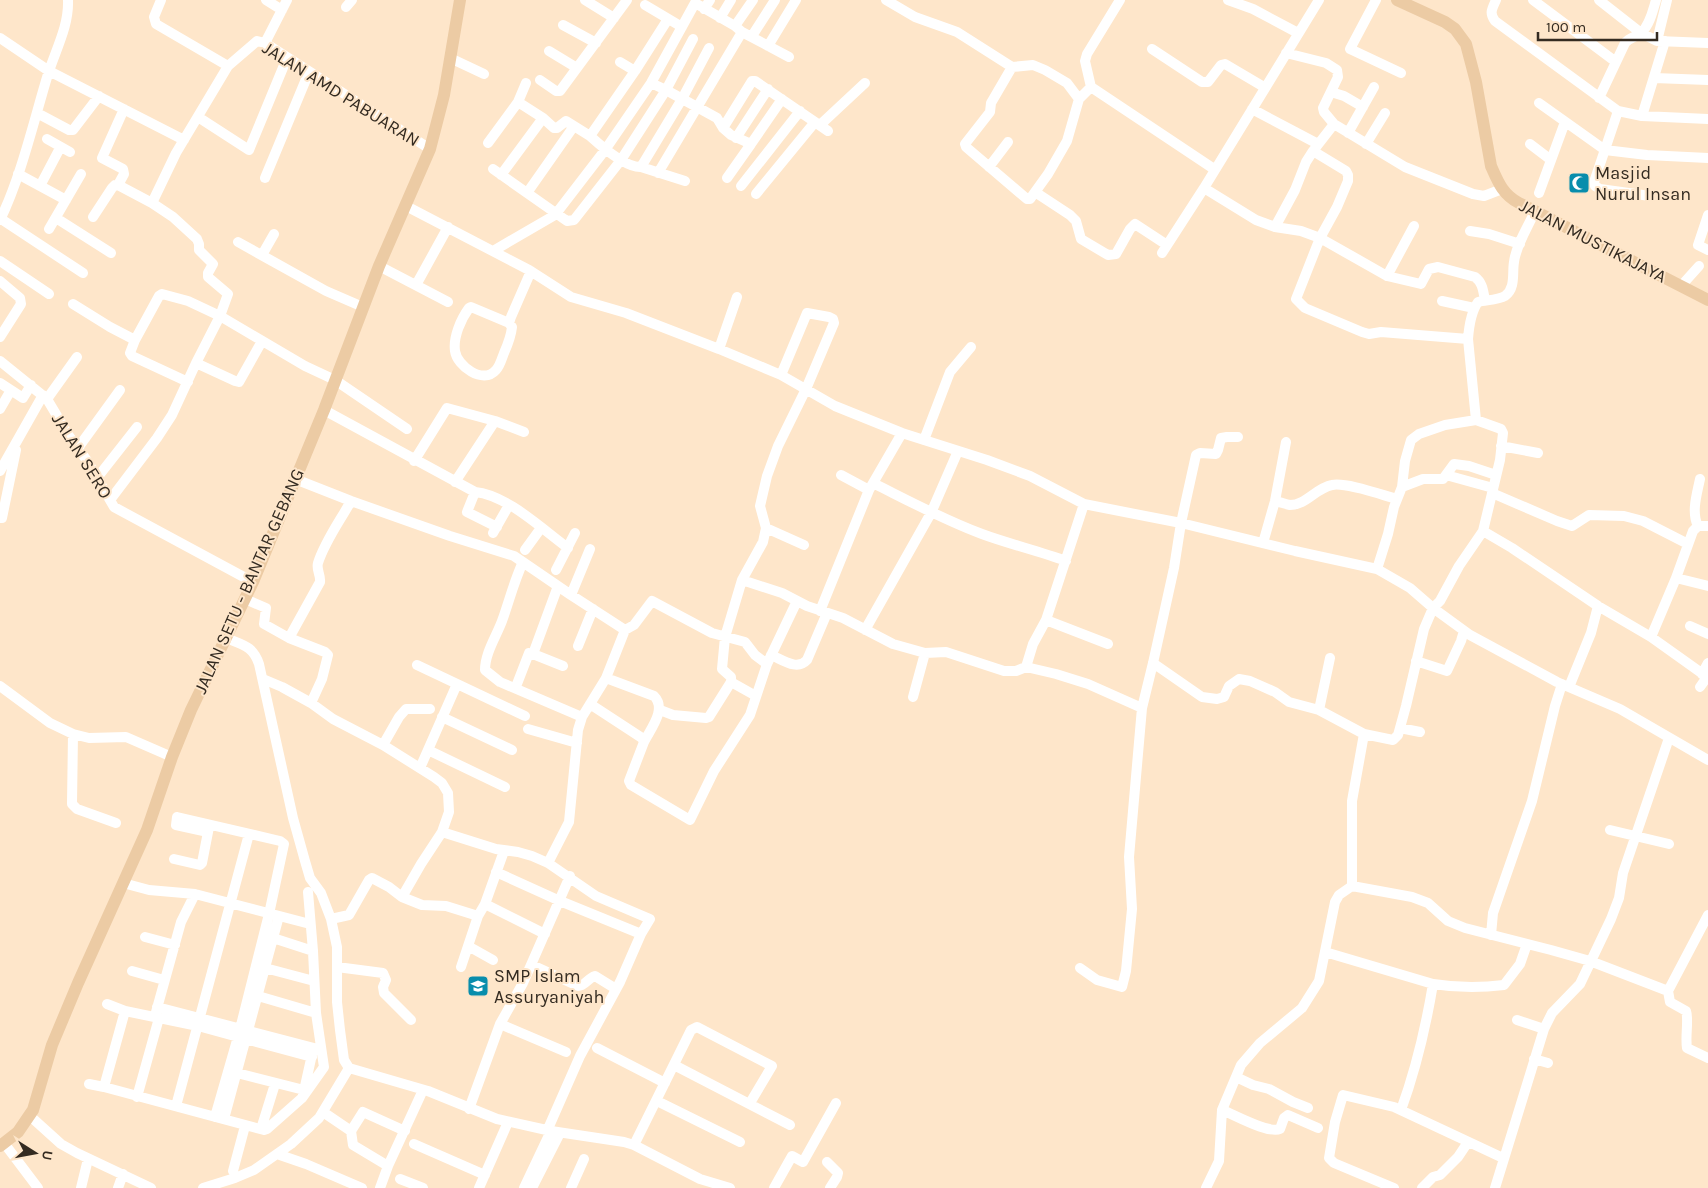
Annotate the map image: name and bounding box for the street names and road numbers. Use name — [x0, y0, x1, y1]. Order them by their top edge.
street label: JALAN AMD PABUARAN — [258, 37, 424, 151]
street label: JALAN MUSTIKAJAYA — [1516, 194, 1670, 288]
street label: JALAN SERO — [47, 409, 117, 503]
street label: JALAN SETU - BANTAR GEBANG — [189, 465, 309, 697]

